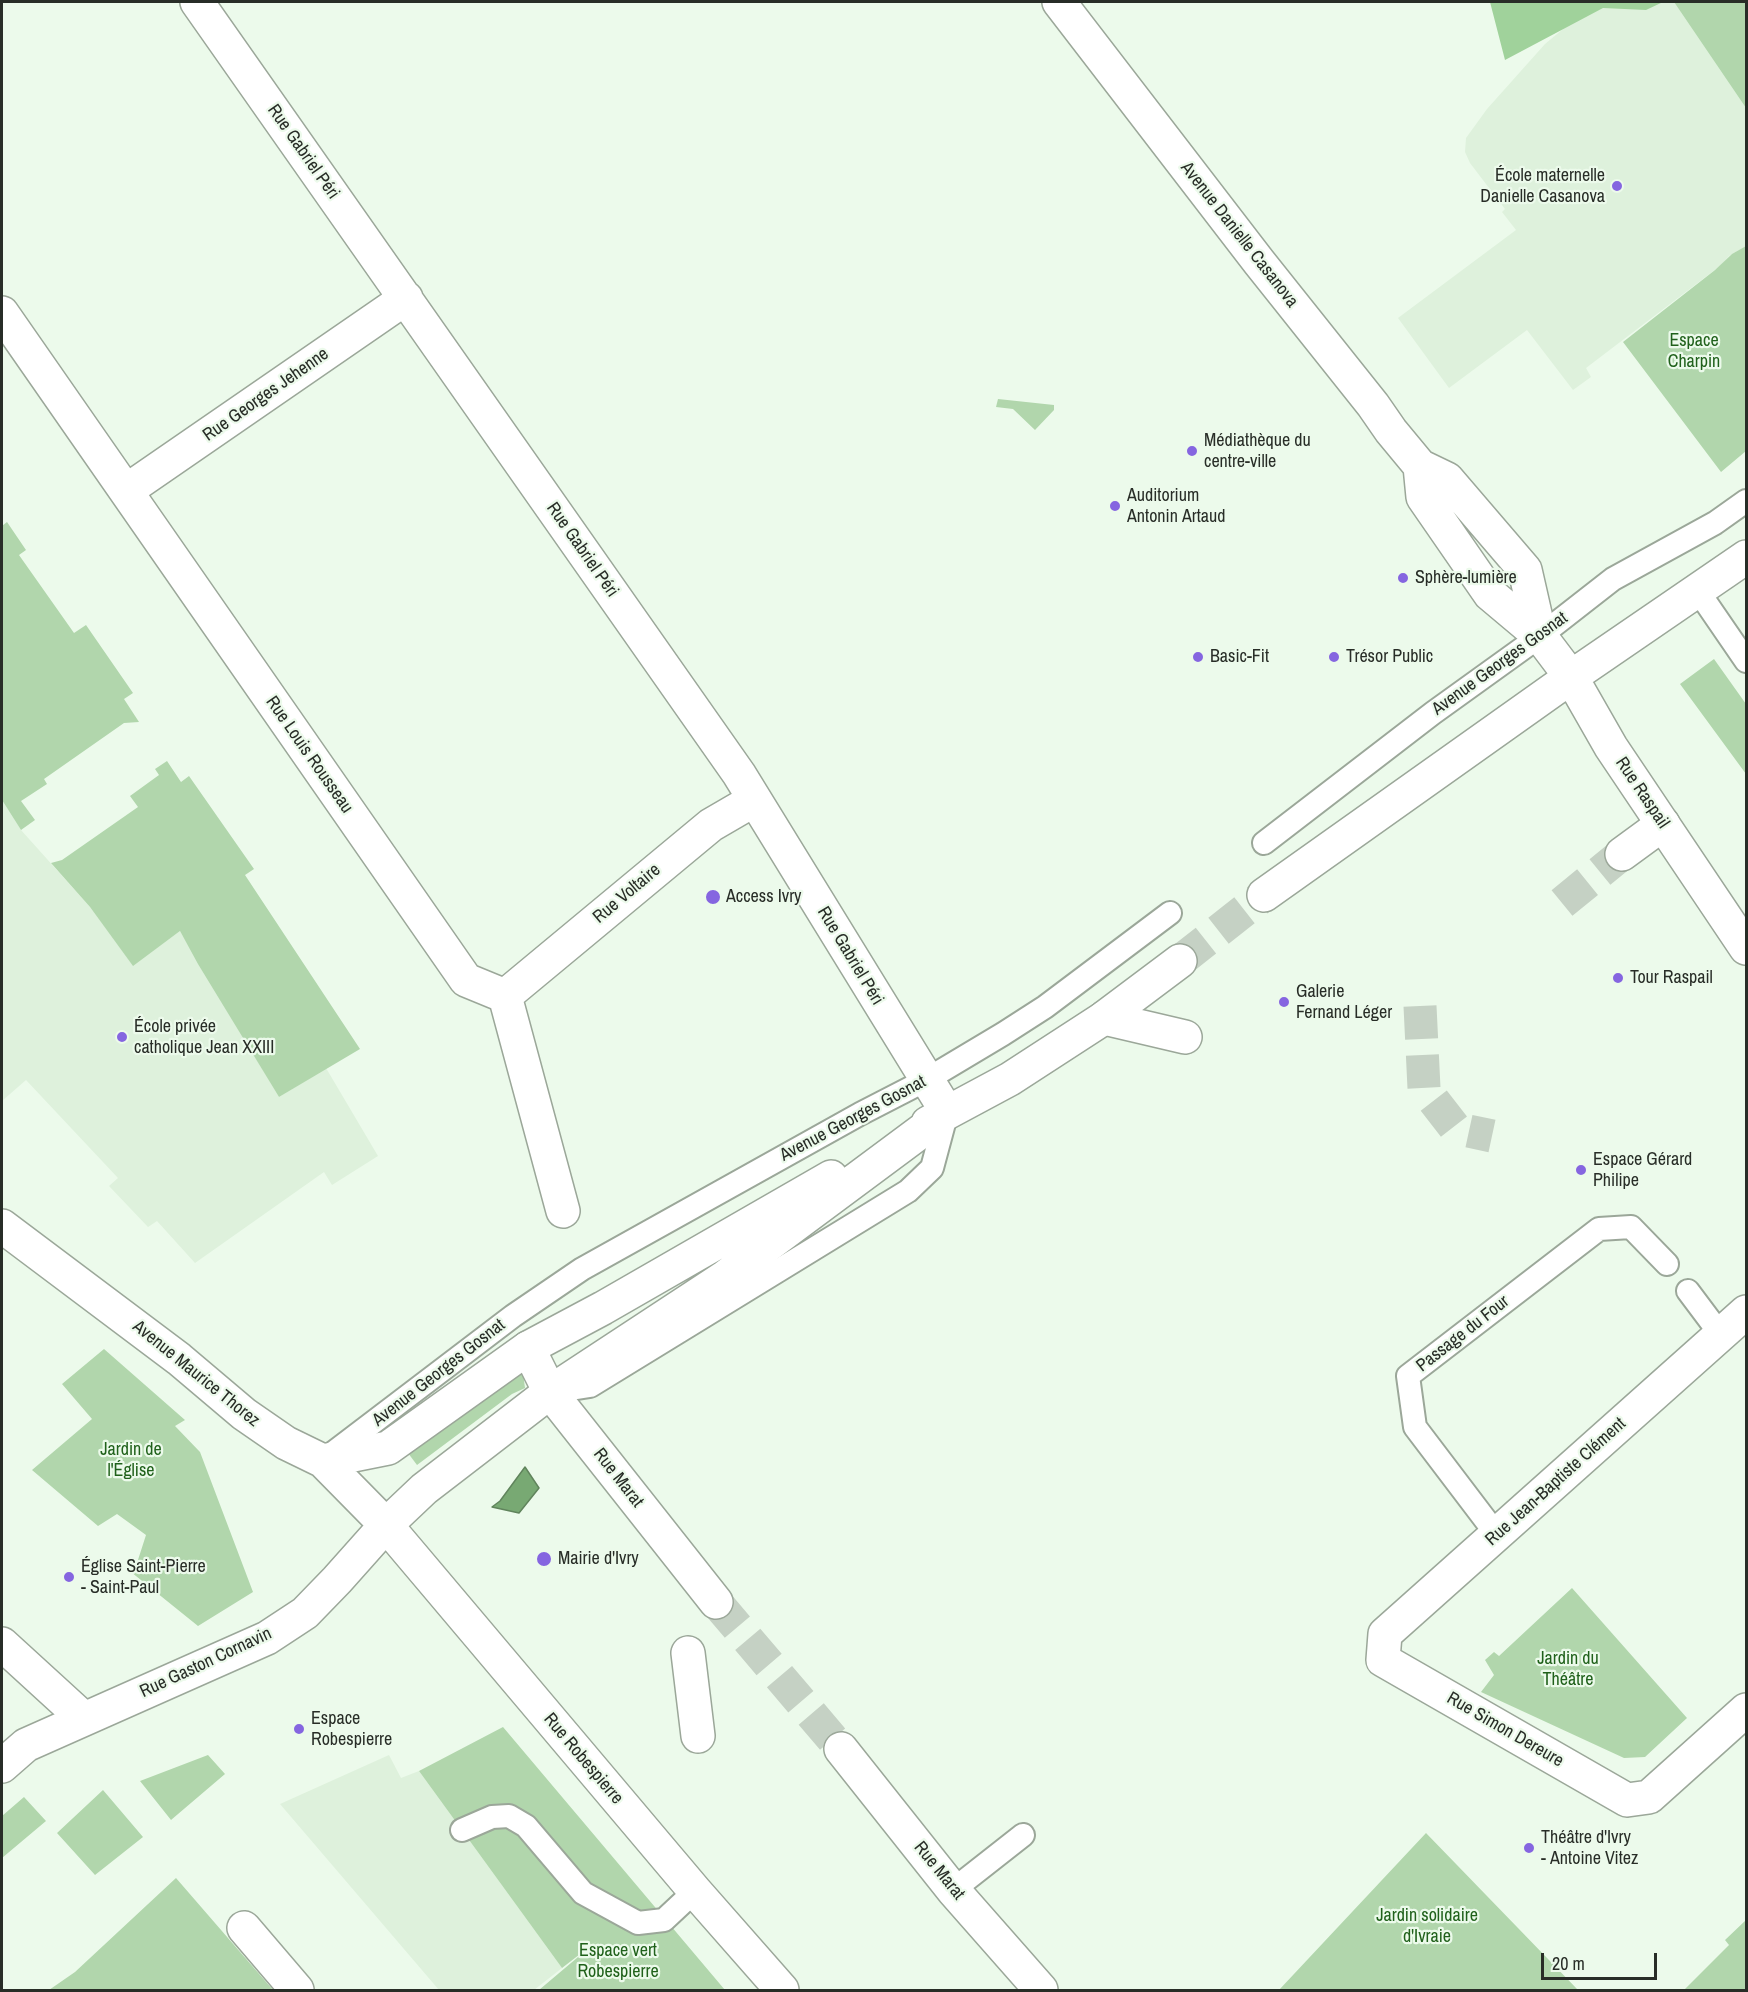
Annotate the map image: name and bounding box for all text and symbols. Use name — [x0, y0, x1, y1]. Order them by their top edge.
street label: Rue Gabriel Péri — [262, 100, 344, 204]
street label: Avenue Danielle Casanova — [1176, 158, 1302, 312]
place label: École maternelle Danielle Casanova — [1480, 165, 1605, 207]
marker: École maternelle Danielle Casanova — [1610, 179, 1624, 193]
park label: Espace Charpin — [1668, 330, 1720, 372]
street label: Rue Georges Jehenne — [199, 344, 333, 446]
place label: Médiathèque du centre-ville — [1204, 430, 1311, 472]
marker: Médiathèque du centre-ville — [1185, 444, 1199, 458]
place label: Auditorium Antonin Artaud — [1127, 485, 1225, 528]
street label: Rue Gabriel Péri — [541, 498, 623, 602]
marker: Auditorium Antonin Artaud — [1108, 499, 1122, 513]
place label: Sphère-lumière — [1415, 567, 1517, 589]
marker: Sphère-lumière — [1396, 571, 1410, 585]
street label: Avenue Georges Gosnat — [1428, 608, 1572, 720]
place label: Basic-Fit — [1210, 646, 1269, 668]
place label: Trésor Public — [1346, 646, 1433, 668]
marker: Basic-Fit — [1191, 650, 1205, 664]
marker: Trésor Public — [1327, 650, 1341, 664]
street label: Rue Louis Rousseau — [261, 692, 357, 818]
street label: Rue Raspail — [1610, 753, 1674, 833]
street label: Rue Voltaire — [589, 860, 665, 928]
place label: Access Ivry — [726, 886, 801, 908]
marker: Access Ivry — [704, 888, 722, 906]
street label: Rue Gabriel Péri — [812, 903, 888, 1009]
place label: Tour Raspail — [1630, 967, 1713, 989]
marker: Tour Raspail — [1611, 971, 1625, 985]
place label: Galerie Fernand Léger — [1296, 981, 1392, 1024]
marker: Galerie Fernand Léger — [1277, 995, 1291, 1009]
place label: École privée catholique Jean XXIII — [134, 1016, 274, 1058]
marker: École privée catholique Jean XXIII — [115, 1030, 129, 1044]
street label: Avenue Georges Gosnat — [776, 1071, 930, 1167]
place label: Espace Gérard Philipe — [1593, 1149, 1692, 1192]
marker: Espace Gérard Philipe — [1574, 1163, 1588, 1177]
street label: Passage du Four — [1412, 1291, 1514, 1377]
street label: Avenue Georges Gosnat — [368, 1315, 510, 1431]
street label: Avenue Maurice Thorez — [128, 1316, 264, 1432]
street label: Rue Jean-Baptiste Clément — [1481, 1413, 1631, 1551]
park label: Jardin de l'Église — [100, 1439, 162, 1482]
street label: Rue Marat — [588, 1444, 648, 1512]
place label: Mairie d'Ivry — [558, 1548, 639, 1570]
marker: Mairie d'Ivry — [535, 1550, 553, 1568]
place label: Église Saint-Pierre - Saint-Paul — [81, 1556, 206, 1598]
marker: Église Saint-Pierre - Saint-Paul — [62, 1570, 76, 1584]
street label: Rue Gaston Cornavin — [137, 1623, 275, 1703]
park label: Jardin du Théâtre — [1537, 1648, 1599, 1690]
street label: Rue Simon Dereure — [1443, 1688, 1567, 1772]
place label: Espace Robespierre — [311, 1708, 392, 1750]
street label: Rue Robespierre — [539, 1709, 627, 1809]
marker: Espace Robespierre — [292, 1722, 306, 1736]
place label: Théâtre d'Ivry - Antoine Vitez — [1541, 1827, 1638, 1870]
street label: Rue Marat — [909, 1837, 969, 1905]
marker: Théâtre d'Ivry - Antoine Vitez — [1522, 1841, 1536, 1855]
park label: Jardin solidaire d'Ivraie — [1376, 1905, 1478, 1948]
park label: Espace vert Robespierre — [577, 1940, 659, 1982]
scale bar — [1544, 1941, 1660, 1979]
text: 20 m — [1552, 1951, 1585, 1976]

